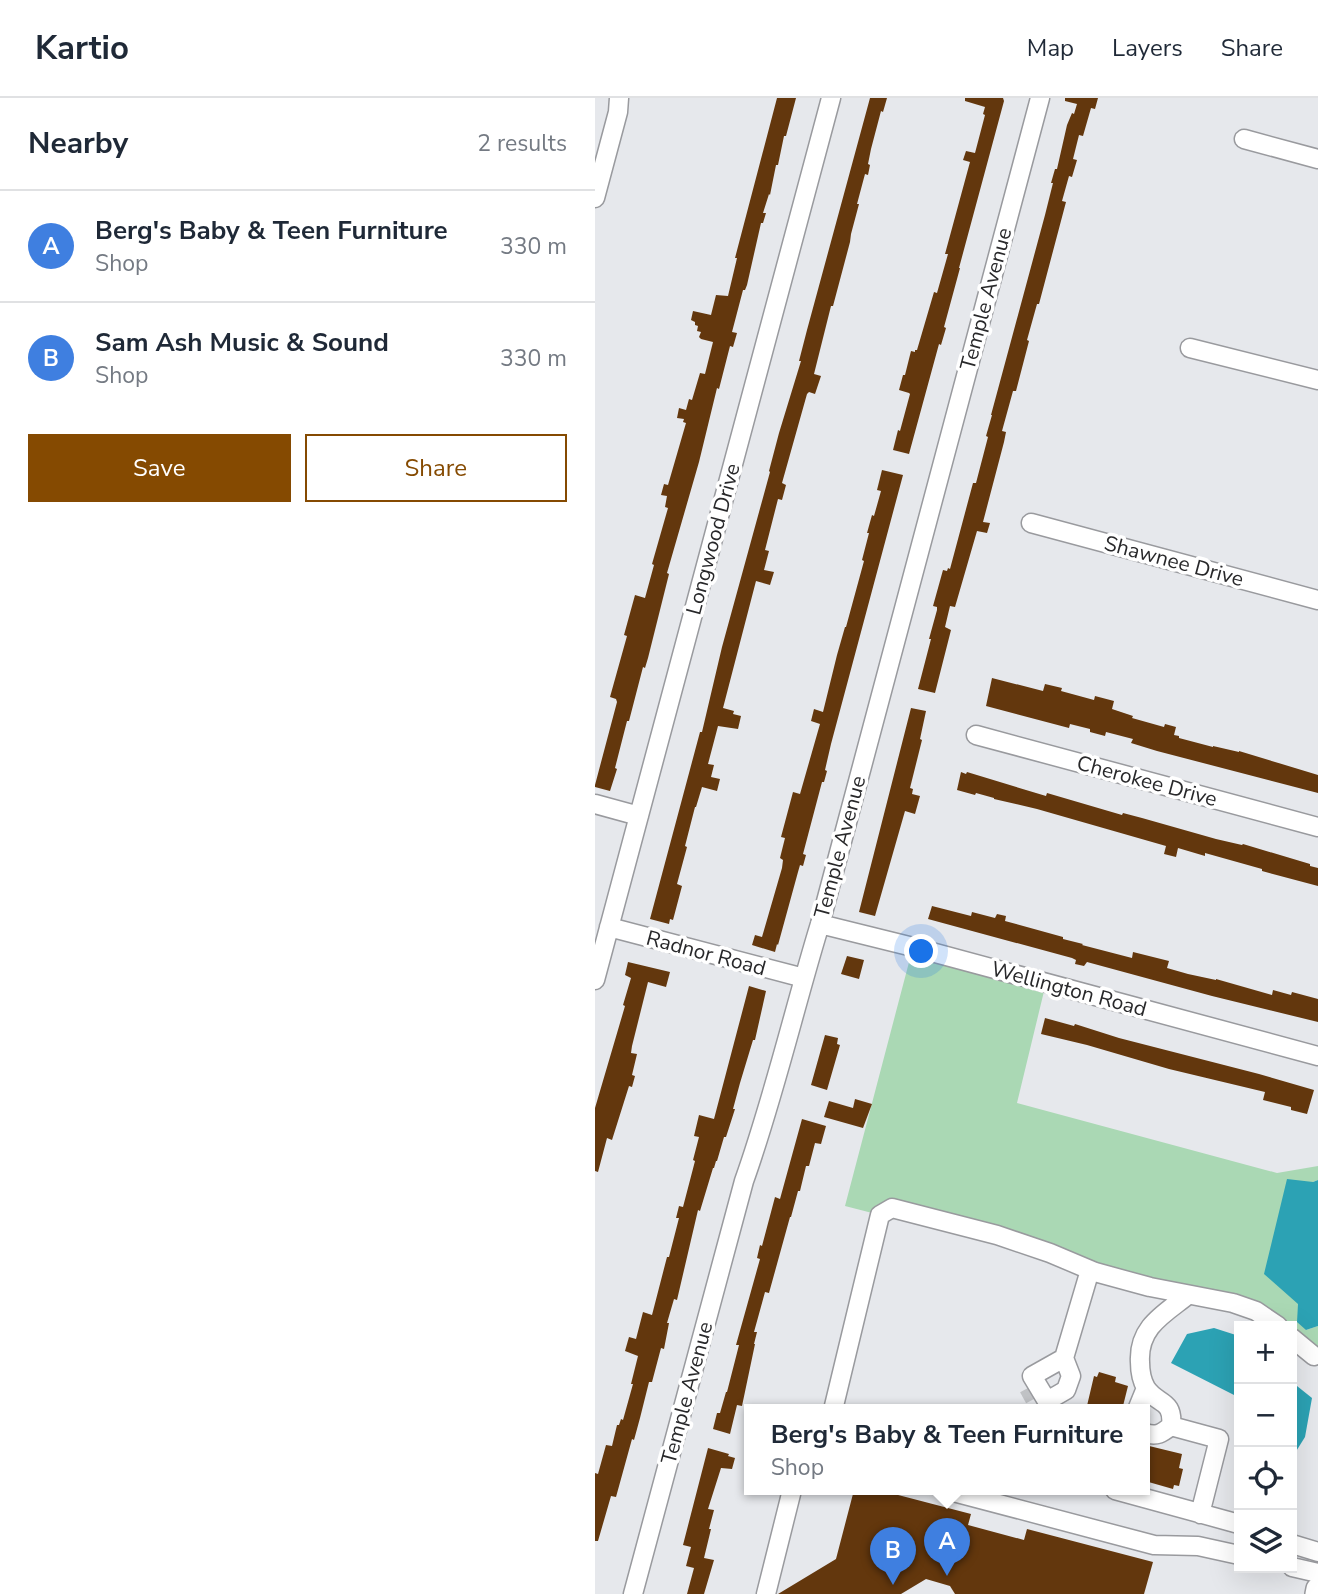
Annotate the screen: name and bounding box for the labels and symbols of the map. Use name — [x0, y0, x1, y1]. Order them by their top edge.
street label: Temple Avenue — [954, 225, 1018, 373]
street label: Longwood Drive — [679, 460, 747, 618]
street label: Shawnee Drive — [1101, 529, 1247, 593]
street label: Cherokee Drive — [1074, 749, 1220, 813]
street label: Temple Avenue — [808, 773, 872, 921]
street label: Radnor Road — [643, 924, 769, 982]
your location — [904, 934, 938, 968]
street label: Wellington Road — [988, 955, 1150, 1023]
street label: Temple Avenue — [655, 1319, 719, 1467]
pin: A — [924, 1518, 970, 1576]
pin: B — [870, 1527, 916, 1585]

